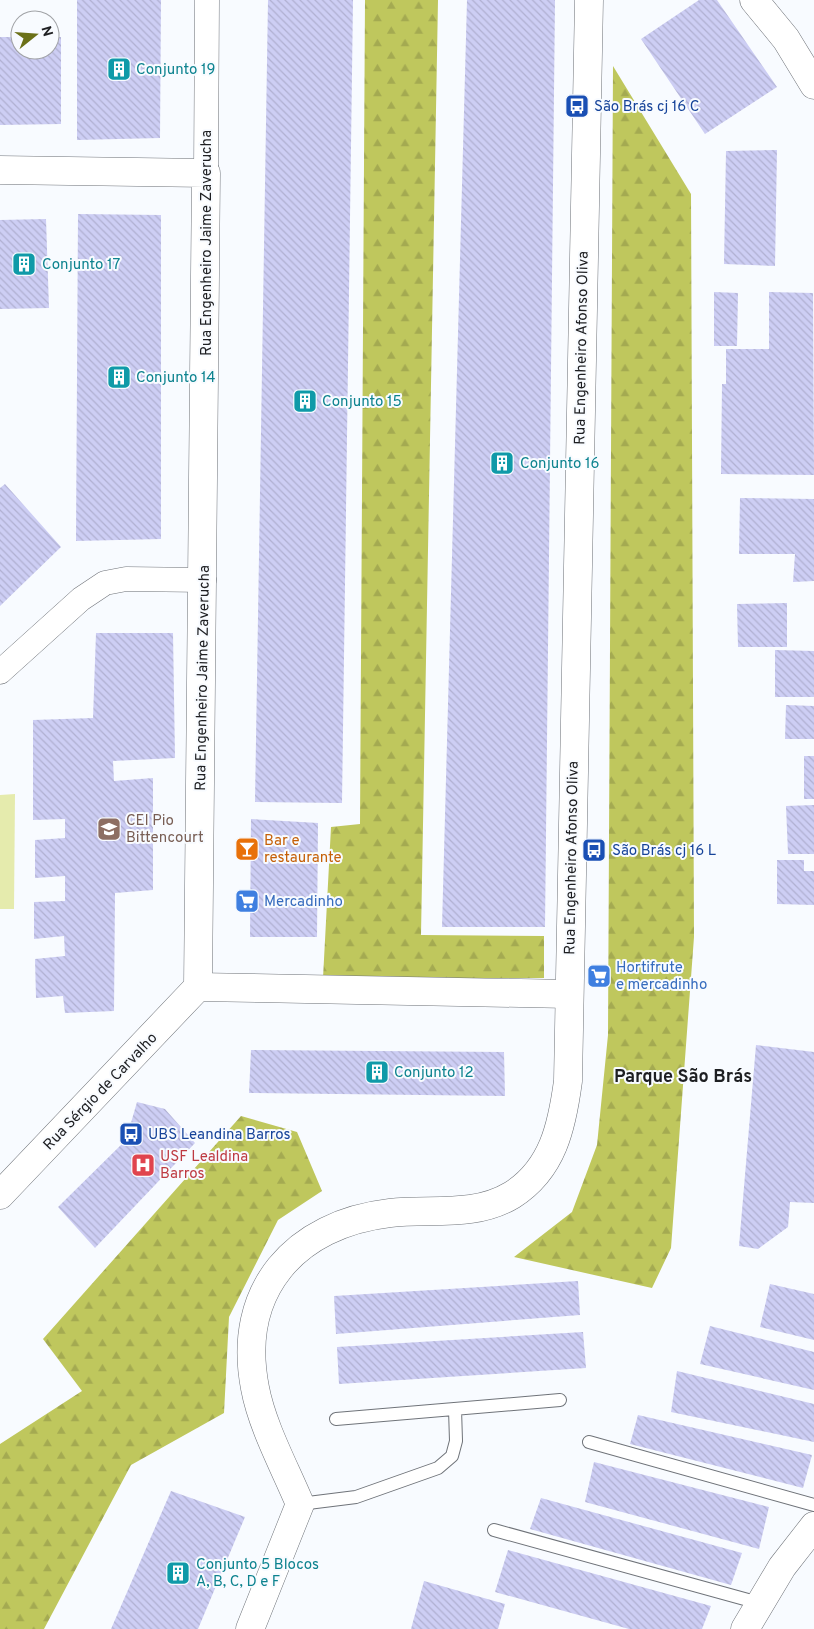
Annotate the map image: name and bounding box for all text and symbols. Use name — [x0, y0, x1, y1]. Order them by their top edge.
north arrow — [10, 10, 60, 60]
text: N — [36, 24, 56, 39]
building icon: Conjunto 19 — [106, 56, 132, 82]
place label: Conjunto 19 — [136, 61, 216, 80]
bus stop icon: São Brás cj 16 C — [564, 93, 590, 119]
place label: São Brás cj 16 C — [594, 98, 700, 117]
street label: Rua Engenheiro Jaime Zaverucha — [198, 130, 217, 356]
building icon: Conjunto 17 — [11, 251, 37, 277]
street label: Rua Engenheiro Afonso Oliva — [571, 251, 594, 445]
place label: Conjunto 17 — [42, 256, 120, 275]
building icon: Conjunto 14 — [106, 364, 132, 390]
place label: Conjunto 14 — [136, 369, 216, 388]
building icon: Conjunto 15 — [292, 388, 318, 414]
place label: Conjunto 15 — [322, 393, 402, 412]
building icon: Conjunto 16 — [489, 450, 515, 476]
place label: Conjunto 16 — [520, 455, 600, 474]
street label: Rua Engenheiro Jaime Zaverucha — [192, 565, 215, 791]
street label: Rua Engenheiro Afonso Oliva — [561, 761, 584, 955]
place label: CEI Pio Bittencourt — [126, 812, 204, 848]
school or university icon: CEI Pio Bittencourt — [96, 816, 122, 842]
place label: Bar e restaurante — [264, 832, 342, 868]
bar icon: Bar e restaurante — [234, 836, 260, 862]
bus stop icon: São Brás cj 16 L — [581, 837, 607, 863]
place label: São Brás cj 16 L — [612, 842, 716, 861]
supermarket icon: Mercadinho — [234, 888, 260, 914]
place label: Mercadinho — [264, 893, 343, 912]
place label: Hortifrute e mercadinho — [616, 959, 707, 995]
supermarket icon: Hortifrute e mercadinho — [586, 963, 612, 989]
street label: Rua Sérgio de Carvalho — [40, 1029, 162, 1155]
building icon: Conjunto 12 — [364, 1059, 390, 1085]
place label: Conjunto 12 — [394, 1064, 474, 1083]
district label: Parque São Brás — [614, 1066, 752, 1089]
bus stop icon: UBS Leandina Barros — [118, 1121, 144, 1147]
place label: UBS Leandina Barros — [148, 1126, 291, 1145]
place label: USF Lealdina Barros — [160, 1148, 248, 1184]
hospital icon: USF Lealdina Barros — [130, 1152, 156, 1178]
place label: Conjunto 5 Blocos A, B, C, D e F — [196, 1556, 319, 1592]
building icon: Conjunto 5 Blocos A, B, C, D e F — [165, 1560, 191, 1586]

